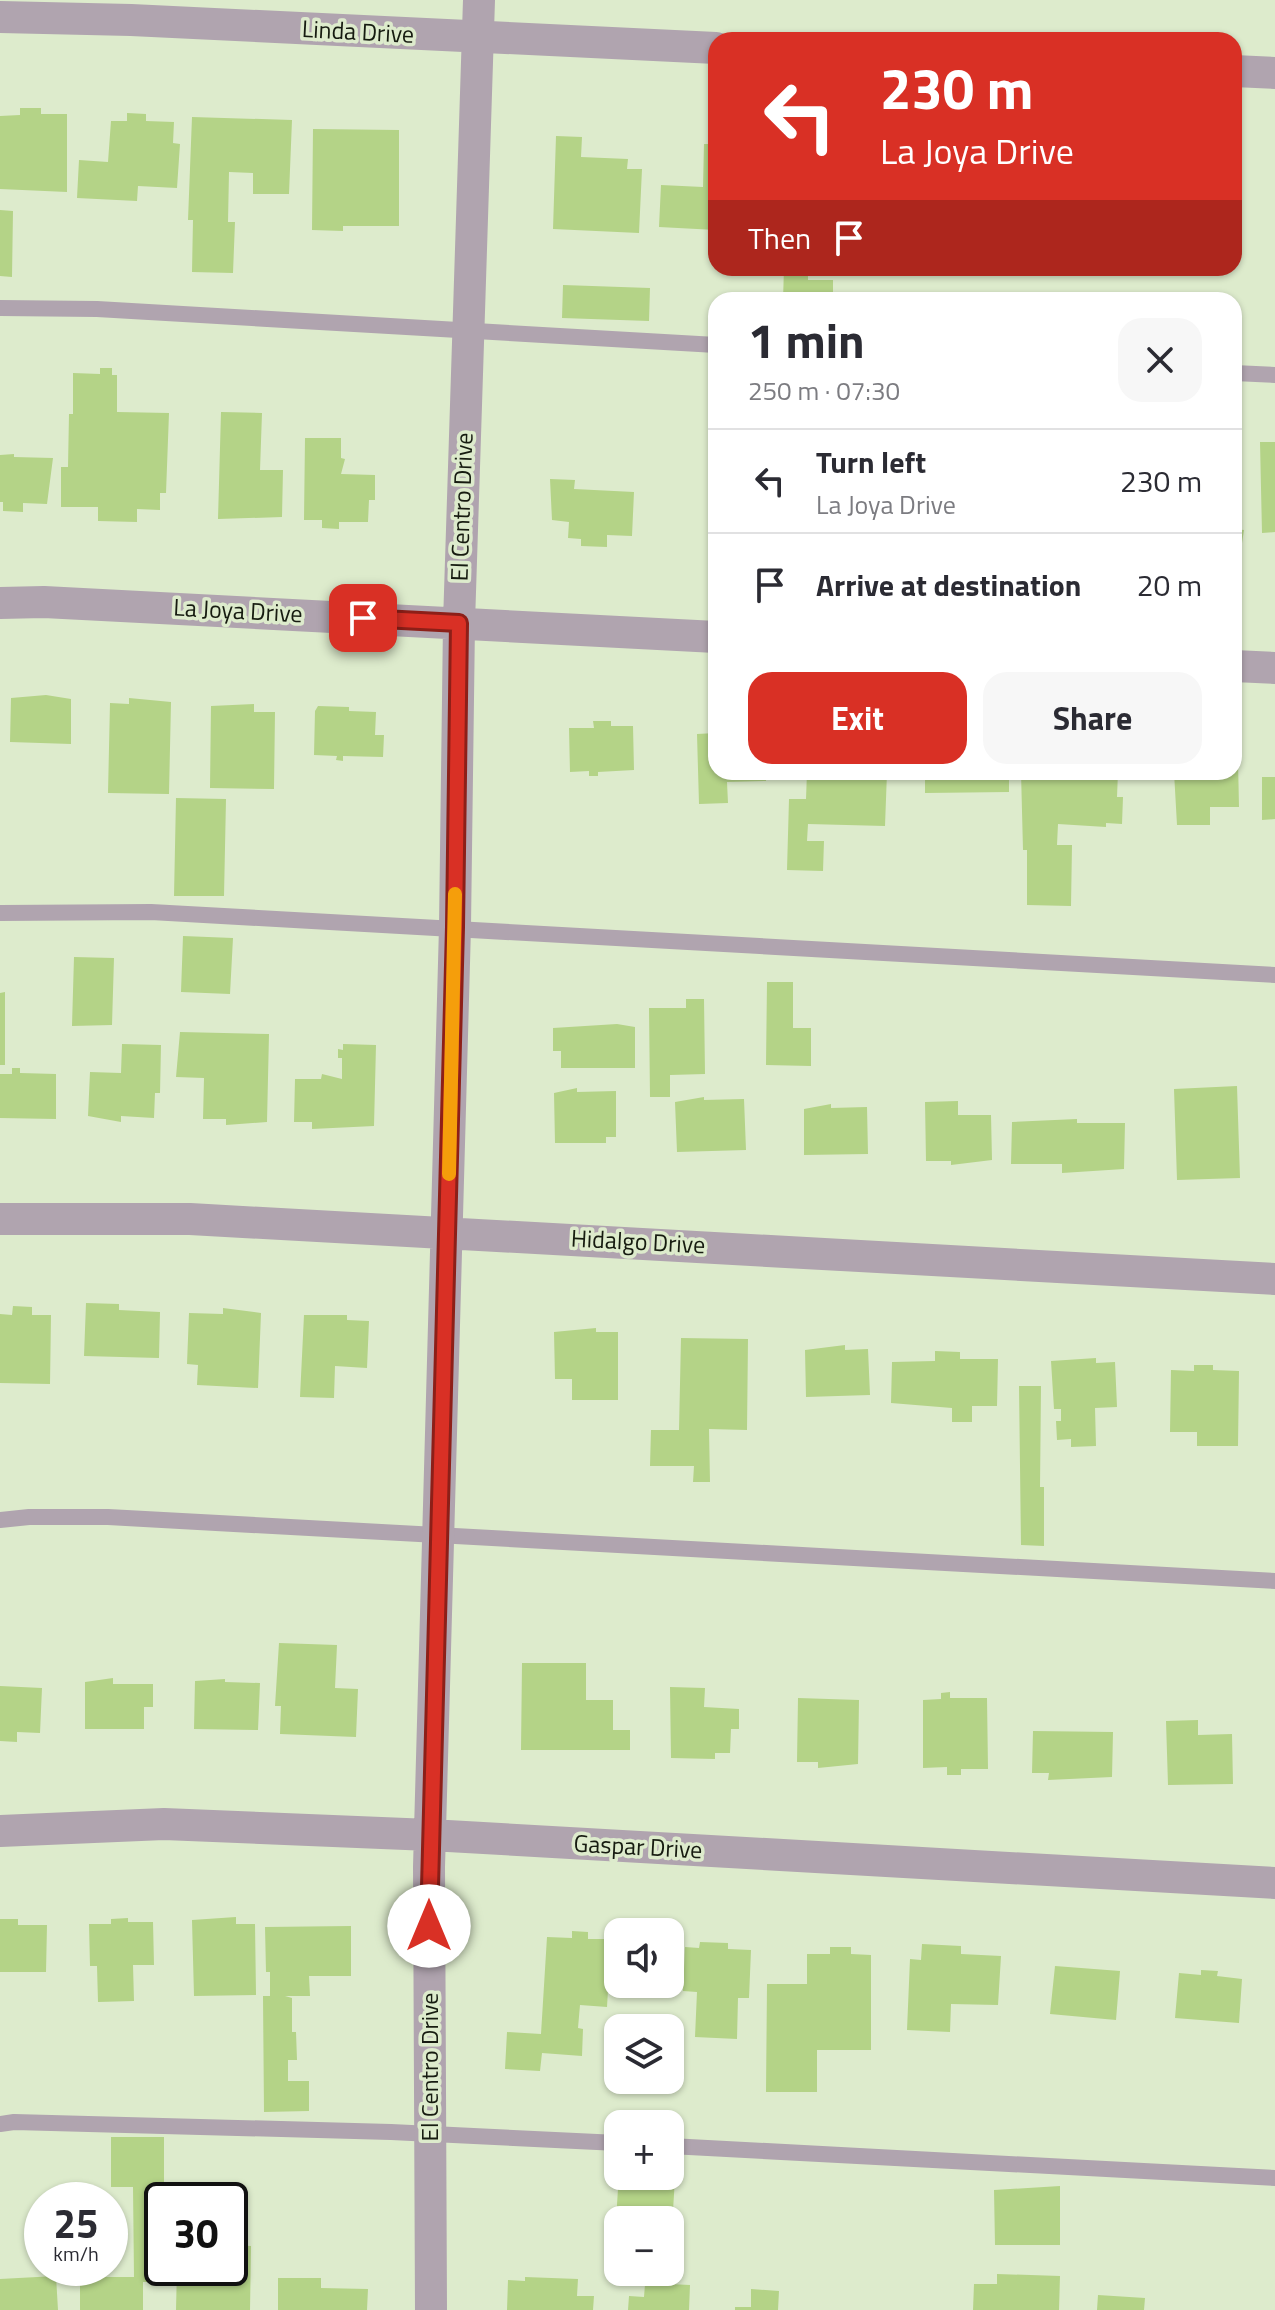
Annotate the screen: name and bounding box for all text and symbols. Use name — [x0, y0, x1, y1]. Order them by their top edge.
street label: Linda Drive — [301, 10, 415, 52]
text: 230 m — [880, 46, 1033, 131]
icon: left — [748, 64, 852, 168]
text: La Joya Drive — [880, 123, 1074, 178]
text: Then — [748, 215, 811, 261]
icon: arrive — [827, 216, 871, 260]
text: 1 min — [748, 304, 865, 377]
button: close — [1118, 318, 1202, 402]
text: 250 m · 07:30 — [748, 371, 900, 410]
street label: El Centro Drive — [440, 432, 482, 582]
text: Turn left — [816, 439, 926, 485]
text: 230 m — [1120, 458, 1202, 504]
icon: left — [748, 459, 792, 503]
text: La Joya Drive — [816, 485, 956, 524]
text: Arrive at destination — [816, 562, 1081, 608]
text: 20 m — [1137, 562, 1202, 608]
icon: arrive — [748, 563, 792, 607]
pin — [329, 584, 397, 652]
street label: La Joya Drive — [173, 589, 304, 631]
icon: arrive — [341, 596, 385, 640]
button: Exit — [748, 672, 967, 764]
button: Share — [983, 672, 1202, 764]
street label: Hidalgo Drive — [570, 1220, 706, 1262]
street label: Gaspar Drive — [573, 1825, 703, 1867]
position arrow — [387, 1884, 471, 1968]
map controls — [604, 1918, 684, 2286]
button: sound — [604, 1918, 684, 1998]
street label: El Centro Drive — [411, 1993, 447, 2141]
button: layers — [604, 2014, 684, 2094]
button: + — [604, 2110, 684, 2190]
speed limit sign: 30 — [144, 2182, 248, 2286]
text: 25 — [54, 2193, 98, 2254]
button: − — [604, 2206, 684, 2286]
text: km/h — [53, 2238, 99, 2269]

